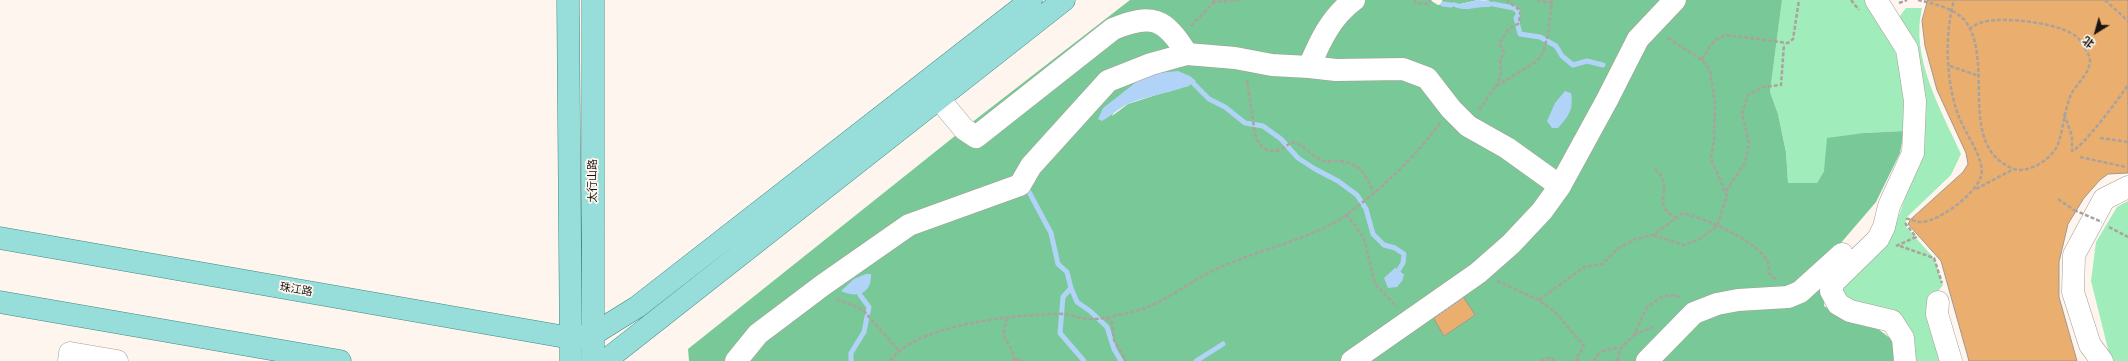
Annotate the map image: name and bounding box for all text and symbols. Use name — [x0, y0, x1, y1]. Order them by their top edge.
north arrow — [2076, 12, 2116, 52]
text: 北 — [2080, 33, 2097, 50]
street label: 太行山路 — [586, 159, 600, 203]
street label: 珠江路 — [279, 281, 313, 299]

